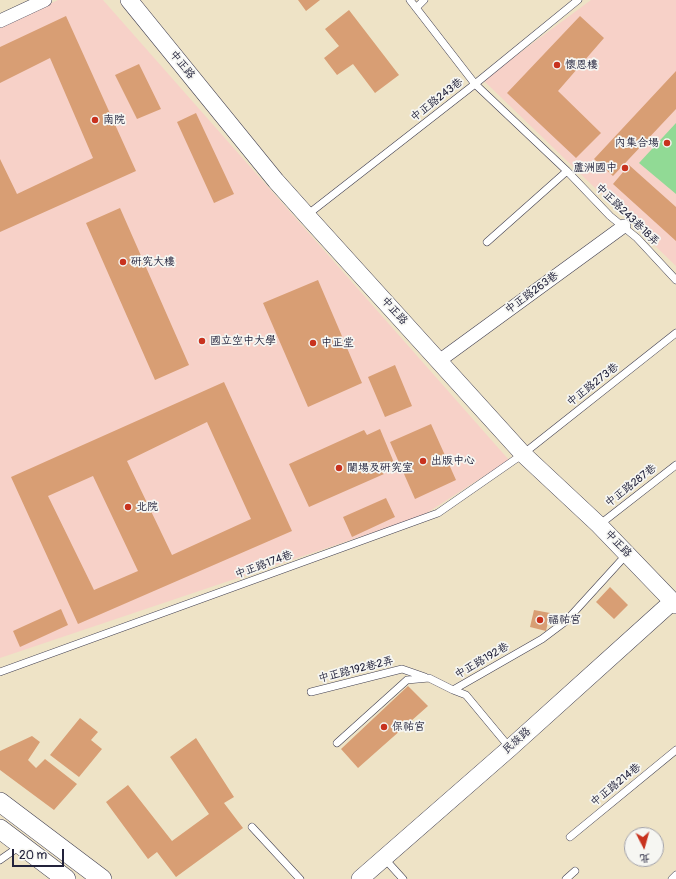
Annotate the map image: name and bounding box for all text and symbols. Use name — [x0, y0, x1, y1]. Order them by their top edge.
street label: 中正路 — [166, 48, 198, 82]
place label: 懷恩樓 — [565, 58, 598, 72]
marker: 懷恩樓 — [552, 60, 562, 70]
street label: 中正路243巷 — [408, 76, 466, 124]
place label: 南院 — [103, 113, 125, 127]
marker: 南院 — [90, 115, 100, 125]
place label: 內集合場 — [615, 136, 659, 150]
marker: 內集合場 — [662, 138, 672, 148]
place label: 蘆洲國中 — [573, 161, 617, 175]
marker: 蘆洲國中 — [620, 163, 630, 173]
street label: 中正路243巷18弄 — [592, 181, 662, 249]
place label: 研究大樓 — [131, 255, 175, 269]
marker: 研究大樓 — [118, 257, 128, 267]
street label: 中正路263巷 — [503, 269, 561, 317]
street label: 中正路 — [378, 294, 410, 328]
place label: 國立空中大學 — [210, 334, 276, 348]
marker: 國立空中大學 — [197, 336, 207, 346]
place label: 中正堂 — [321, 336, 354, 350]
marker: 中正堂 — [308, 338, 318, 348]
street label: 中正路273巷 — [564, 361, 622, 409]
place label: 出版中心 — [431, 454, 475, 468]
marker: 出版中心 — [418, 456, 428, 466]
place label: 闈場及研究室 — [347, 461, 413, 475]
street label: 中正路287巷 — [603, 462, 659, 510]
marker: 闈場及研究室 — [334, 463, 344, 473]
place label: 北院 — [136, 500, 158, 514]
marker: 北院 — [123, 502, 133, 512]
street label: 中正路 — [602, 528, 634, 560]
street label: 中正路174巷 — [233, 548, 295, 582]
place label: 福祐宮 — [548, 613, 581, 627]
marker: 福祐宮 — [535, 615, 545, 625]
street label: 中正路192巷 — [453, 640, 511, 682]
street label: 中正路192巷2弄 — [317, 654, 395, 686]
place label: 保祐宮 — [392, 720, 425, 734]
marker: 保祐宮 — [379, 722, 389, 732]
street label: 民族路 — [500, 725, 534, 757]
street label: 中正路214巷 — [588, 761, 644, 809]
north arrow — [624, 827, 664, 867]
scale bar — [14, 841, 66, 867]
text: 20 m — [19, 848, 47, 863]
text: 北 — [639, 851, 651, 865]

